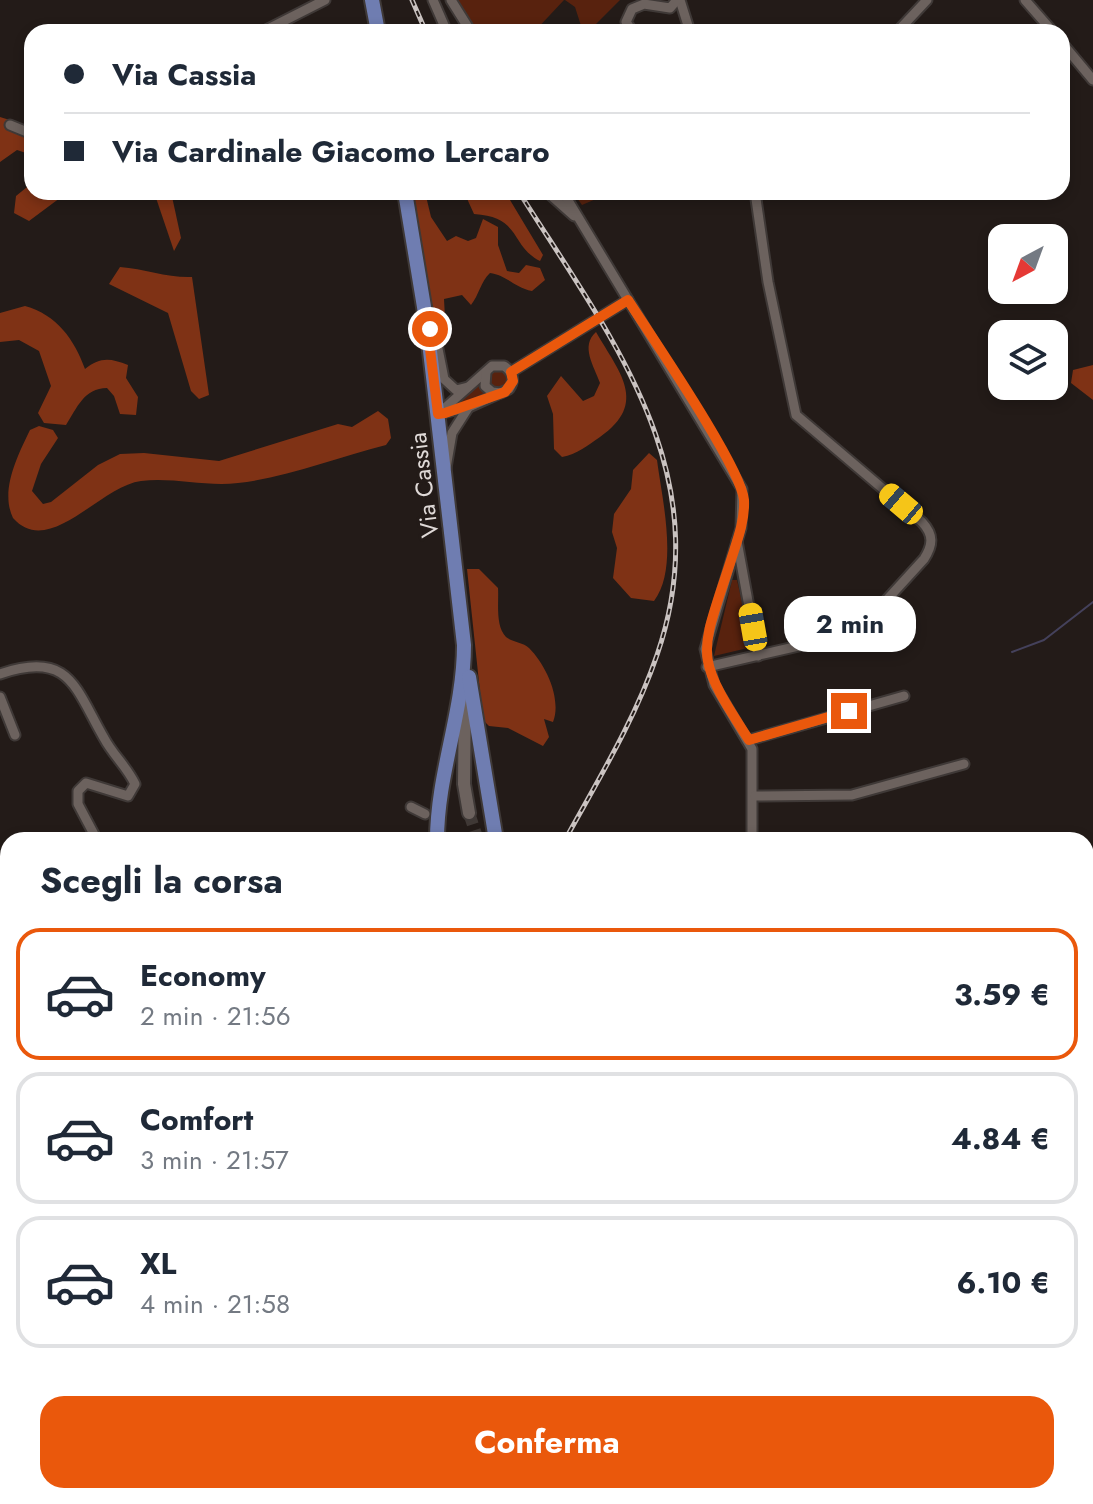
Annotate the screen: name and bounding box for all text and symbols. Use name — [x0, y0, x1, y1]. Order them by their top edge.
text: Via Cassia — [112, 53, 257, 96]
text: Via Cardinale Giacomo Lercaro — [112, 130, 550, 173]
north arrow — [988, 224, 1068, 304]
map controls — [988, 224, 1068, 400]
route start — [412, 311, 448, 347]
button: layers — [988, 320, 1068, 400]
street label: Via Cassia — [400, 430, 447, 540]
car — [875, 479, 927, 529]
callout: 2 min — [783, 595, 915, 651]
car — [737, 601, 769, 653]
text: 2 min — [816, 605, 884, 643]
route end — [831, 693, 867, 729]
text: Scegli la corsa — [40, 854, 283, 906]
text: Economy — [140, 954, 266, 997]
icon: car — [44, 958, 116, 1030]
text: 3.59 € — [954, 973, 1050, 1016]
text: 2 min · 21:56 — [140, 997, 291, 1035]
text: Comfort — [140, 1098, 253, 1141]
icon: car — [44, 1102, 116, 1174]
text: 4.84 € — [951, 1117, 1050, 1160]
text: 3 min · 21:57 — [140, 1141, 289, 1179]
text: XL — [140, 1242, 176, 1285]
icon: car — [44, 1246, 116, 1318]
text: 6.10 € — [956, 1261, 1050, 1304]
text: 4 min · 21:58 — [140, 1285, 290, 1323]
button: Conferma — [40, 1396, 1054, 1488]

